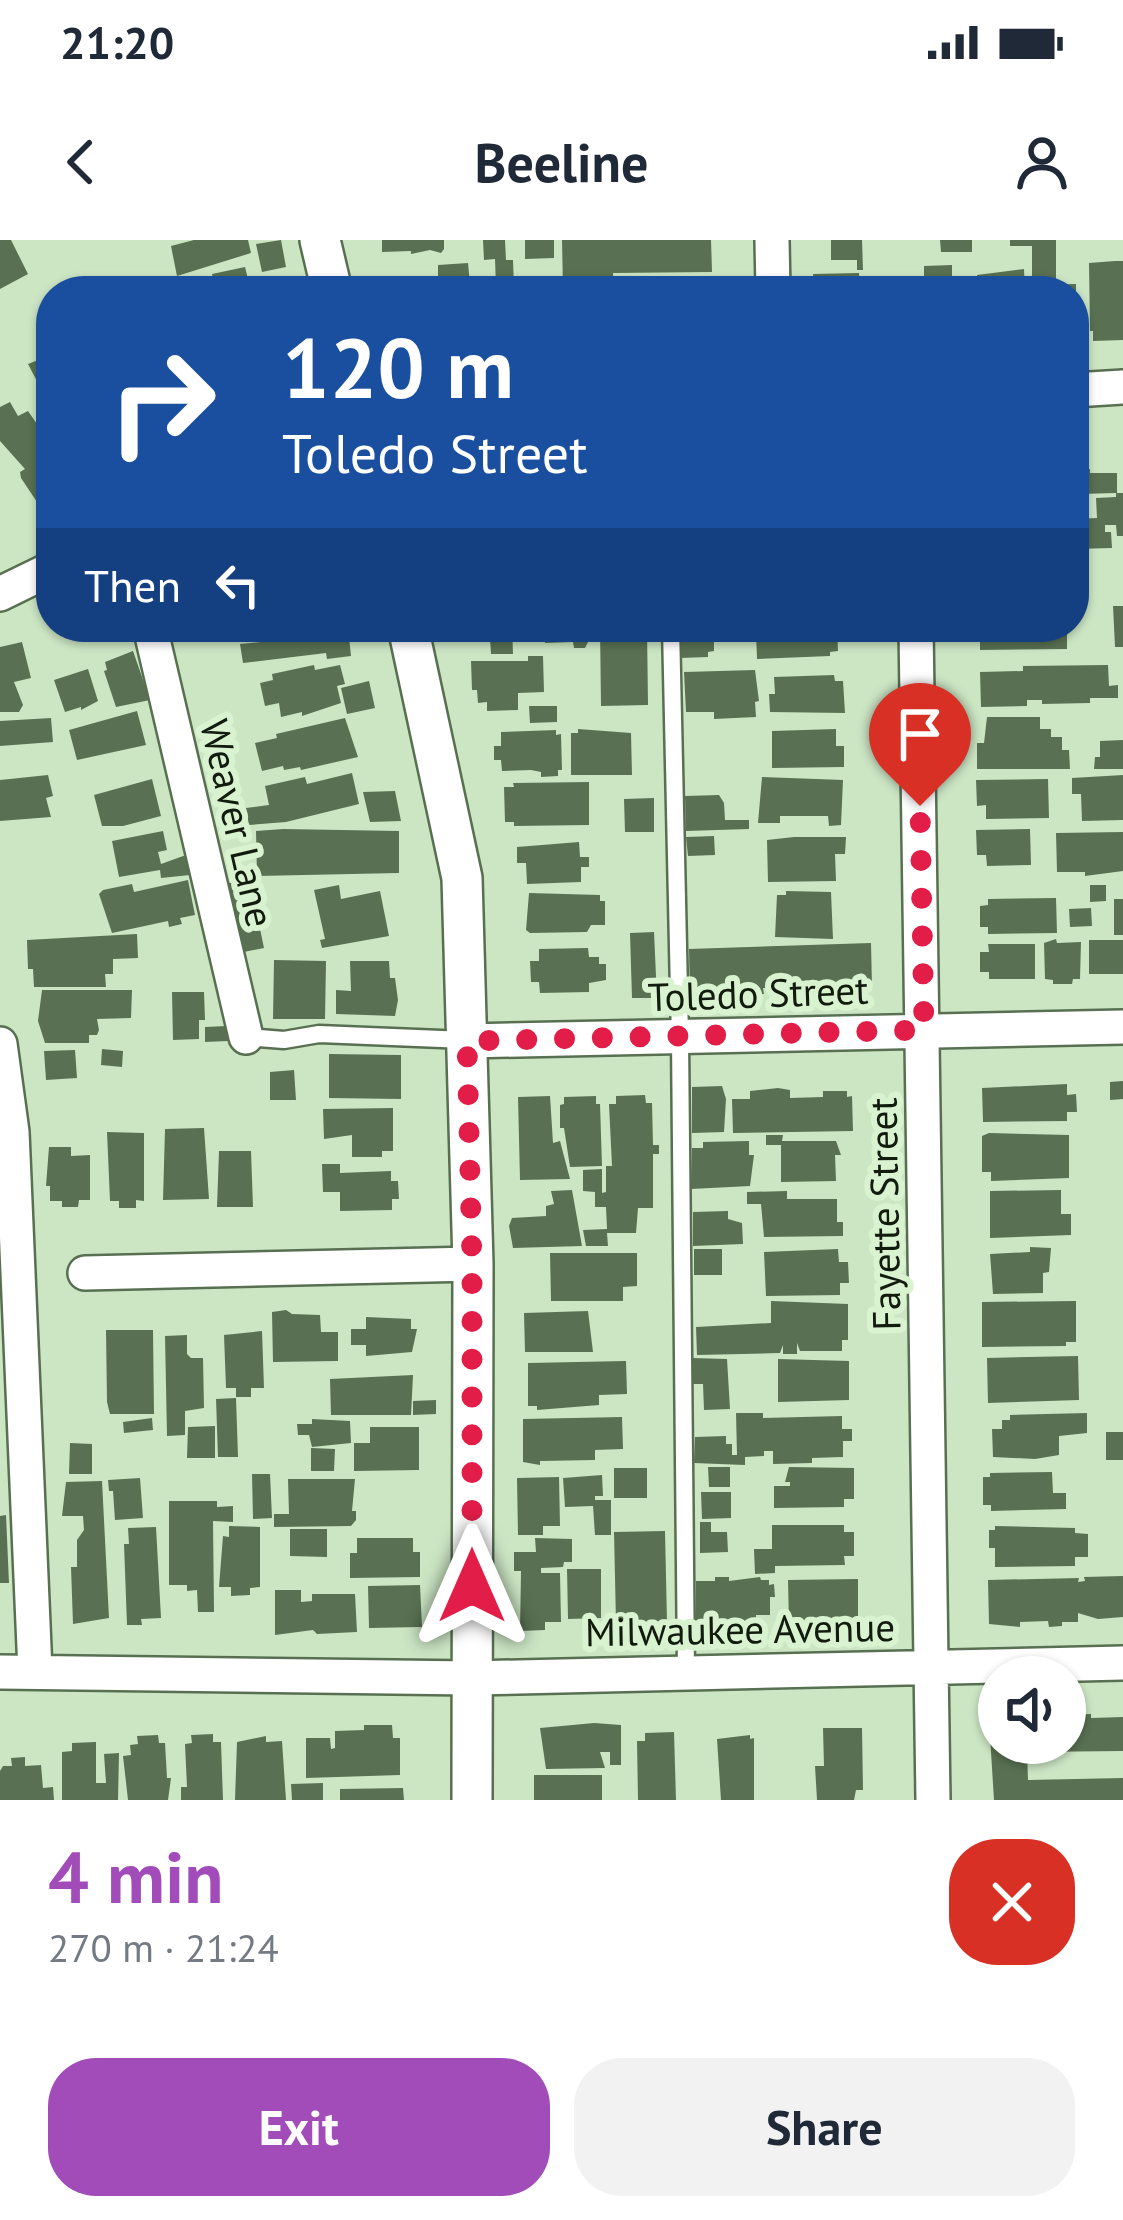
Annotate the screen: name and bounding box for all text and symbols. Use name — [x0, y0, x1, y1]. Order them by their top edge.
text: 21:20 — [60, 13, 174, 71]
text: Beeline — [475, 127, 648, 197]
icon: back — [48, 129, 114, 195]
icon: person — [1009, 129, 1075, 195]
text: 120 m — [282, 312, 514, 421]
icon: right — [84, 324, 240, 480]
text: Toledo Street — [282, 418, 588, 488]
icon: left — [205, 552, 271, 618]
text: Then — [84, 556, 181, 614]
pin — [869, 683, 971, 806]
icon: arrive — [887, 701, 953, 767]
street label: Weaver Lane — [189, 714, 287, 932]
street label: Toledo Street — [647, 964, 869, 1022]
street label: Fayette Street — [856, 1097, 912, 1331]
position arrow — [409, 1523, 535, 1649]
street label: Milwaukee Avenue — [585, 1601, 895, 1657]
map controls — [978, 1656, 1086, 1764]
button: sound — [978, 1656, 1086, 1764]
text: 4 min — [48, 1830, 224, 1923]
button: close — [949, 1839, 1075, 1965]
text: 270 m · 21:24 — [48, 1922, 279, 1973]
button: Exit — [48, 2058, 550, 2196]
button: Share — [574, 2058, 1075, 2196]

